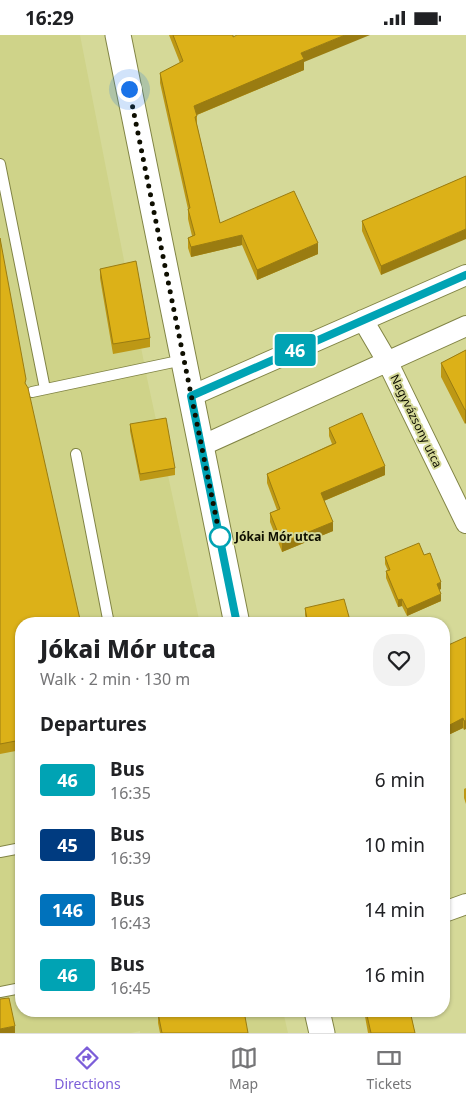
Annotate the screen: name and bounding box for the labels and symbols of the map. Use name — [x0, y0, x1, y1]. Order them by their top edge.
your location — [117, 77, 142, 102]
line badge: 46 — [272, 334, 318, 366]
street label: Nagyvázsony utca — [387, 371, 446, 470]
marker: Jókai Mór utca — [209, 526, 231, 548]
place label: Jókai Mór utca — [234, 528, 322, 545]

